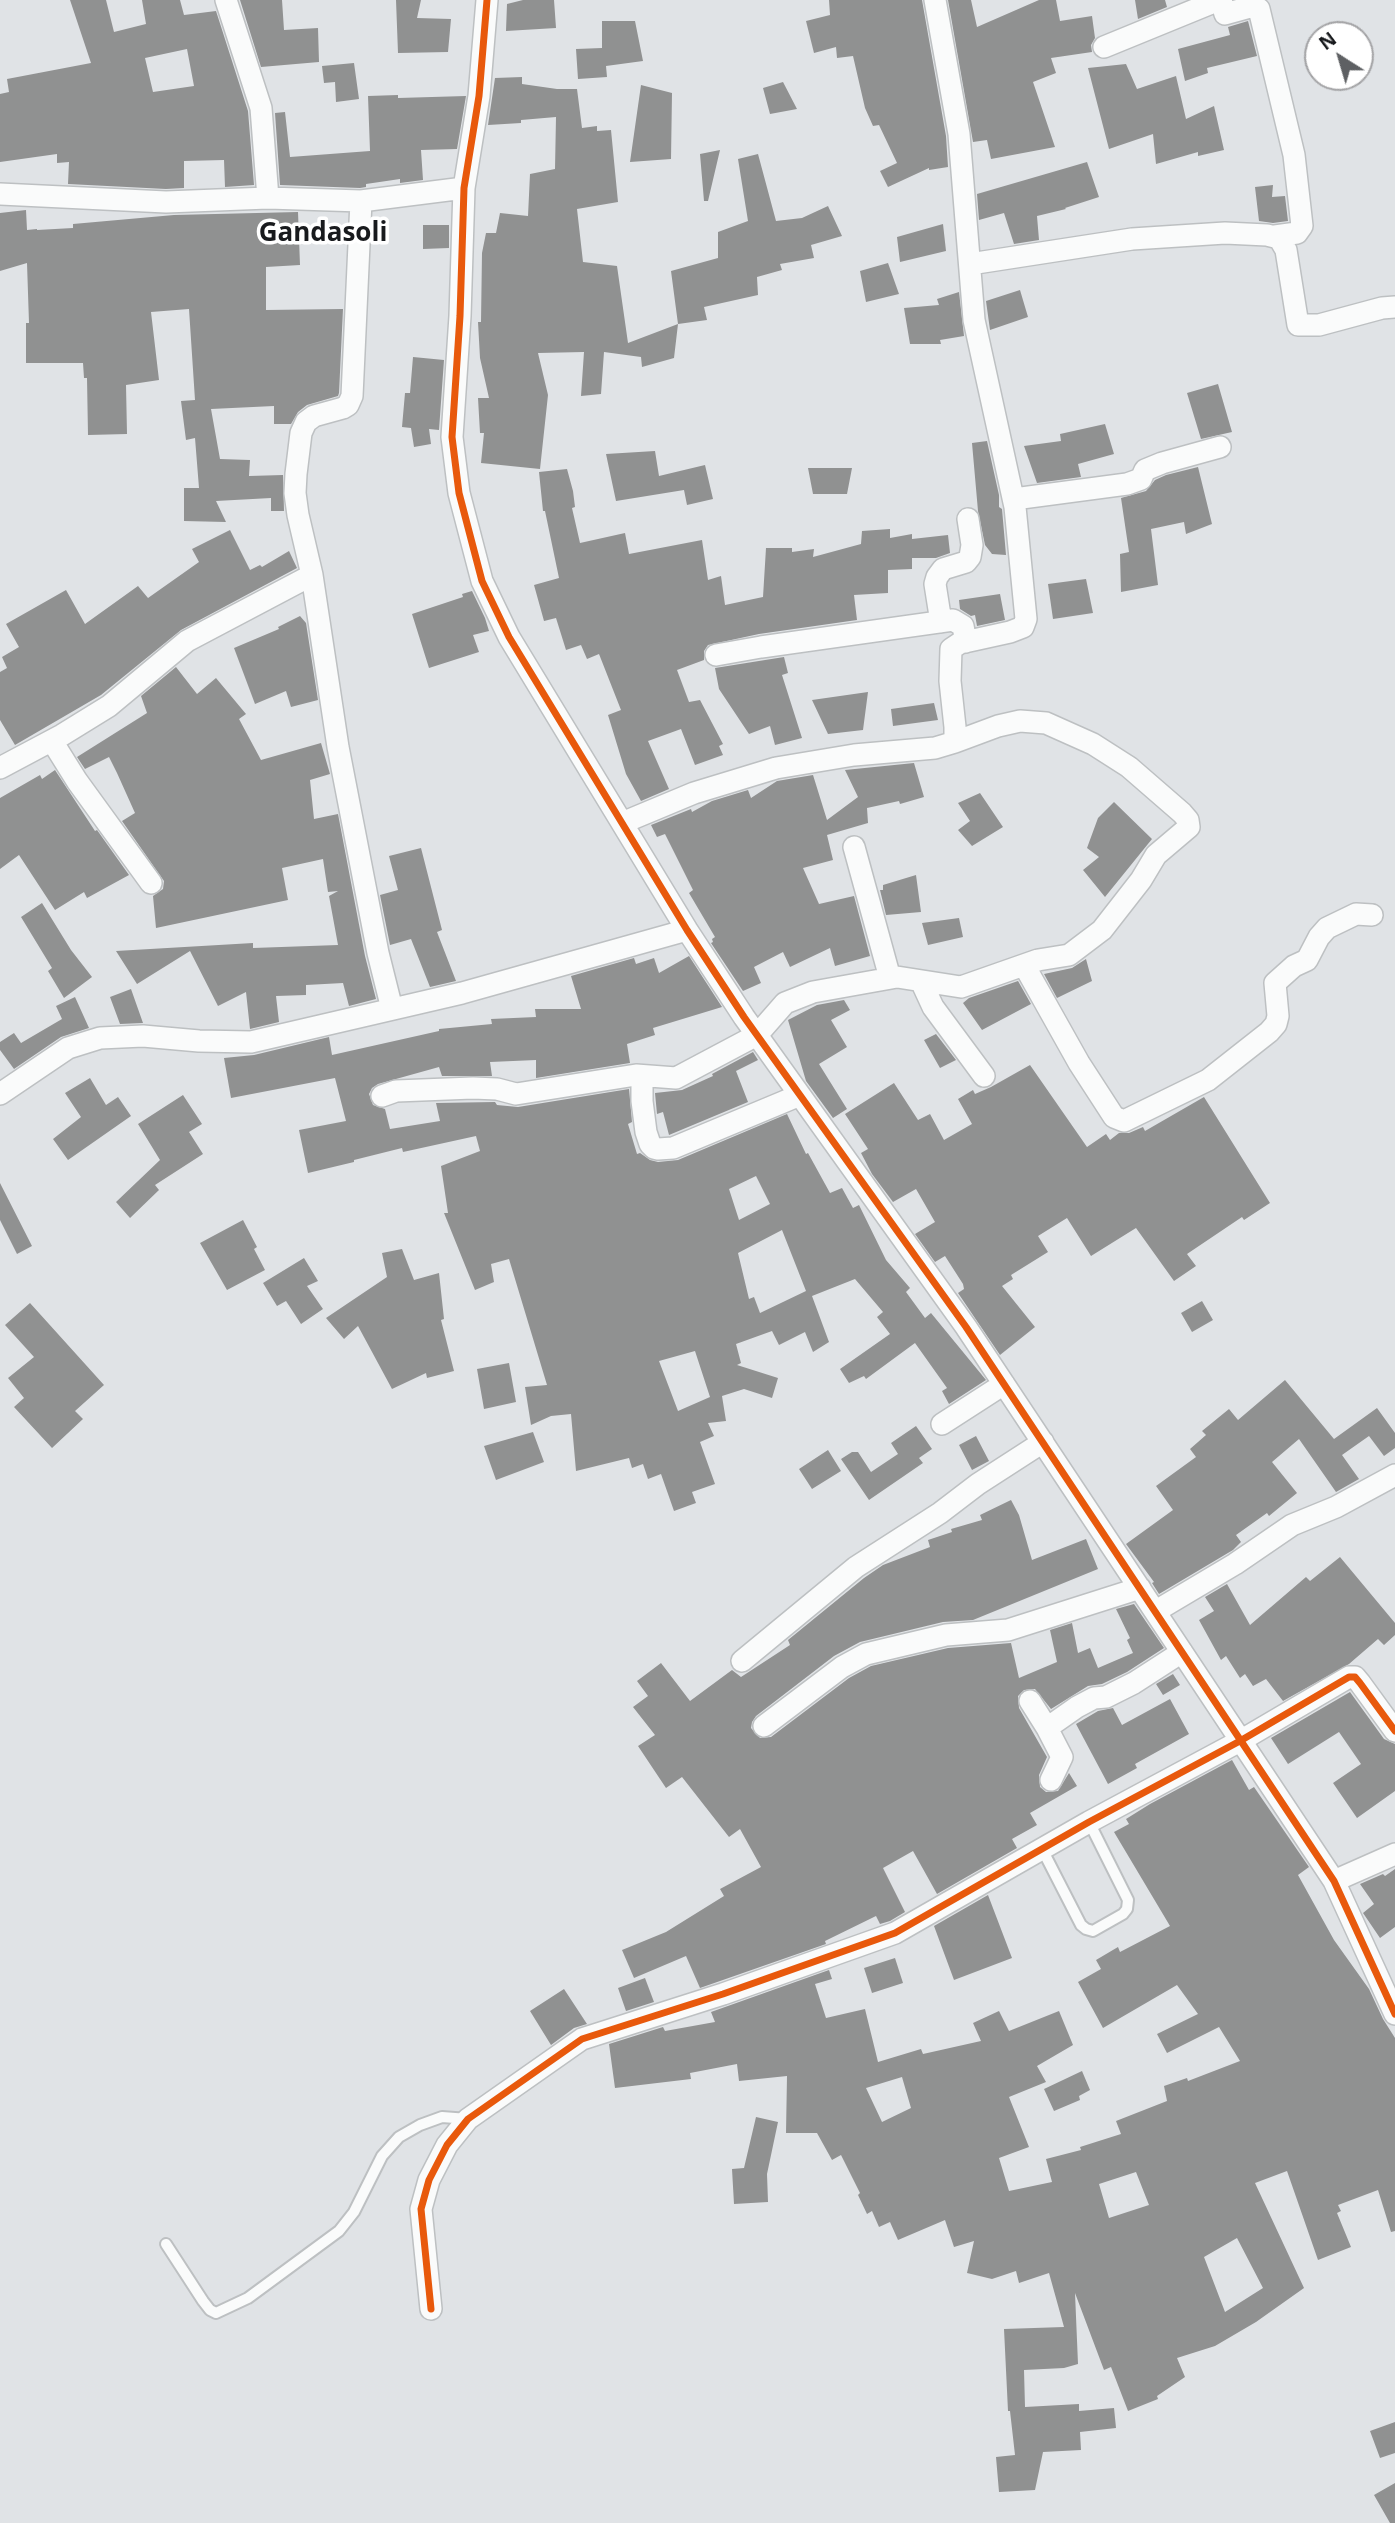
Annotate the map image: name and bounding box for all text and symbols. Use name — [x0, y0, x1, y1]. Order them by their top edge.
north arrow — [1304, 21, 1374, 91]
text: N — [1314, 26, 1342, 56]
district label: Gandasoli — [259, 218, 387, 250]

